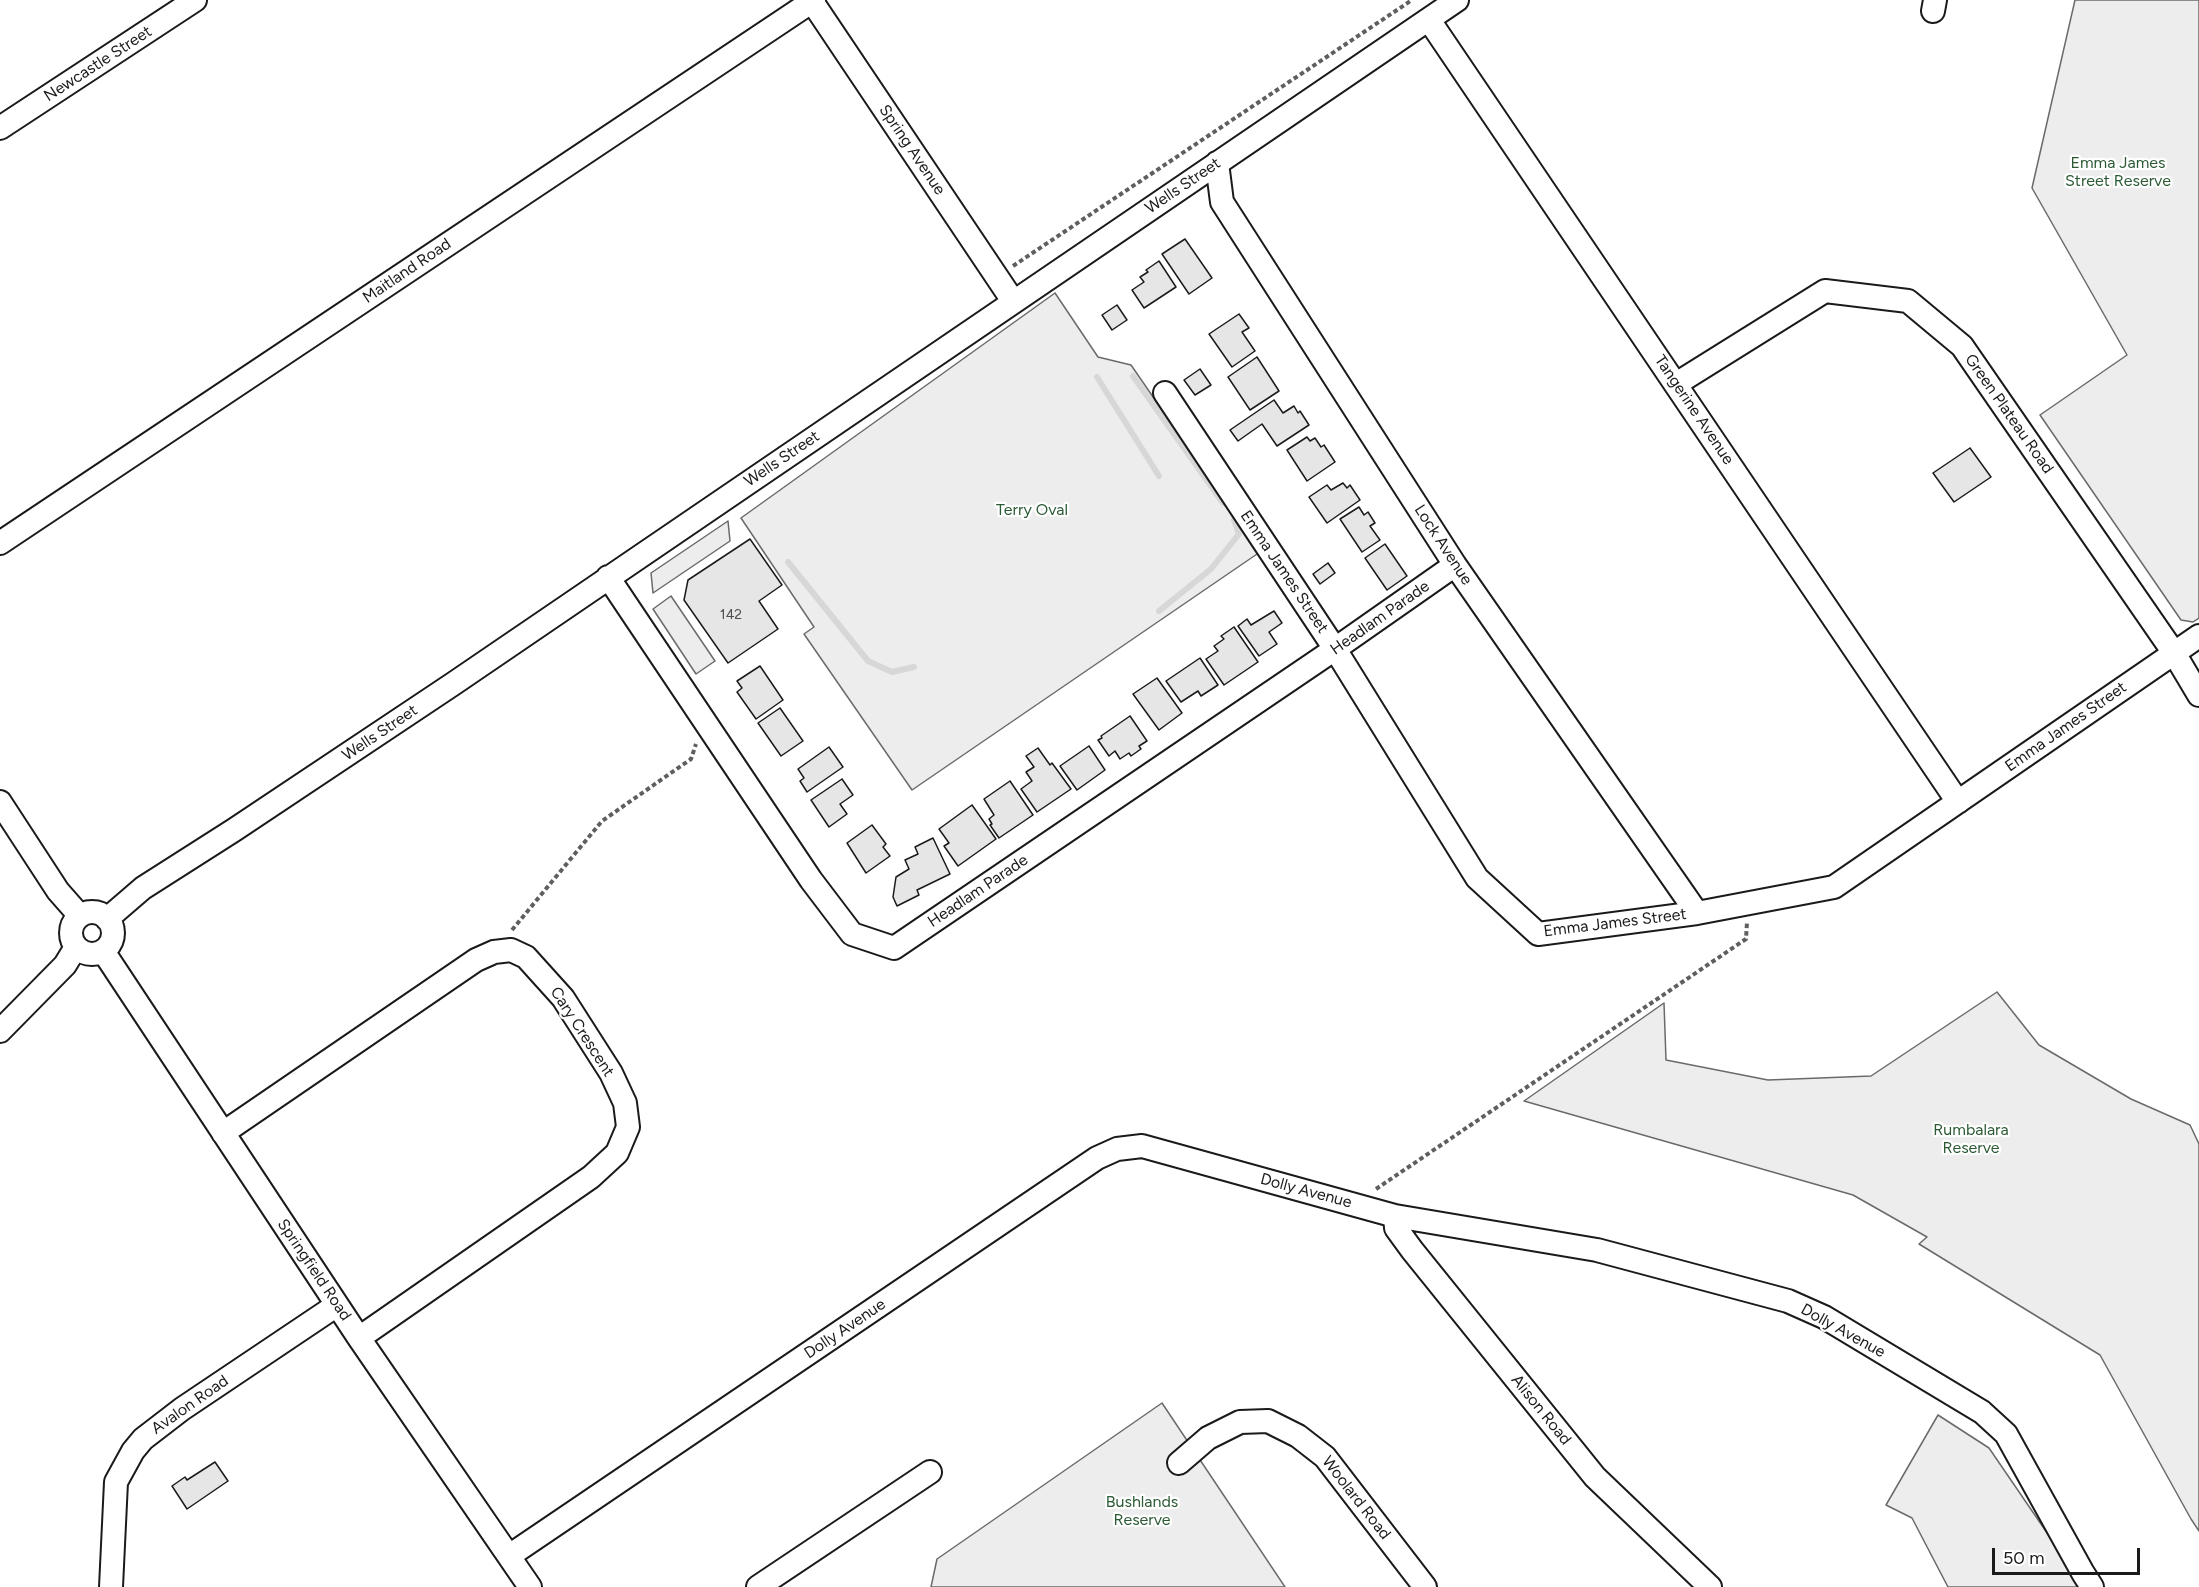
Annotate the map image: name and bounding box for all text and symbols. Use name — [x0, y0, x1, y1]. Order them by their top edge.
street label: Newcastle Street — [41, 22, 155, 106]
street label: Spring Avenue — [875, 101, 949, 199]
park label: Emma James Street Reserve — [2065, 153, 2171, 191]
street label: Wells Street — [1142, 154, 1224, 218]
street label: Maitland Road — [359, 234, 455, 308]
street label: Green Plateau Road — [1961, 351, 2057, 477]
street label: Tangerine Avenue — [1650, 352, 1738, 468]
street label: Wells Street — [741, 427, 823, 491]
park label: Terry Oval — [996, 500, 1068, 520]
street label: Lock Avenue — [1410, 501, 1476, 589]
street label: Emma James Street — [1236, 507, 1332, 637]
street label: Headlam Parade — [1327, 577, 1433, 659]
house number: 142 — [720, 607, 742, 623]
street label: Emma James Street — [2002, 678, 2130, 776]
street label: Wells Street — [339, 701, 421, 765]
street label: Headlam Parade — [924, 850, 1032, 932]
street label: Emma James Street — [1542, 905, 1688, 941]
street label: Cary Crescent — [546, 984, 618, 1080]
park label: Rumbalara Reserve — [1933, 1120, 2009, 1158]
street label: Dolly Avenue — [1258, 1170, 1354, 1212]
street label: Springfield Road — [273, 1215, 355, 1325]
street label: Dolly Avenue — [801, 1295, 889, 1363]
street label: Dolly Avenue — [1797, 1300, 1889, 1362]
street label: Avalon Road — [148, 1371, 232, 1439]
street label: Alison Road — [1507, 1371, 1575, 1449]
street label: Woolard Road — [1317, 1452, 1395, 1544]
park label: Bushlands Reserve — [1106, 1492, 1178, 1530]
scale bar — [1995, 1536, 2144, 1574]
text: 50 m — [2003, 1547, 2045, 1569]

